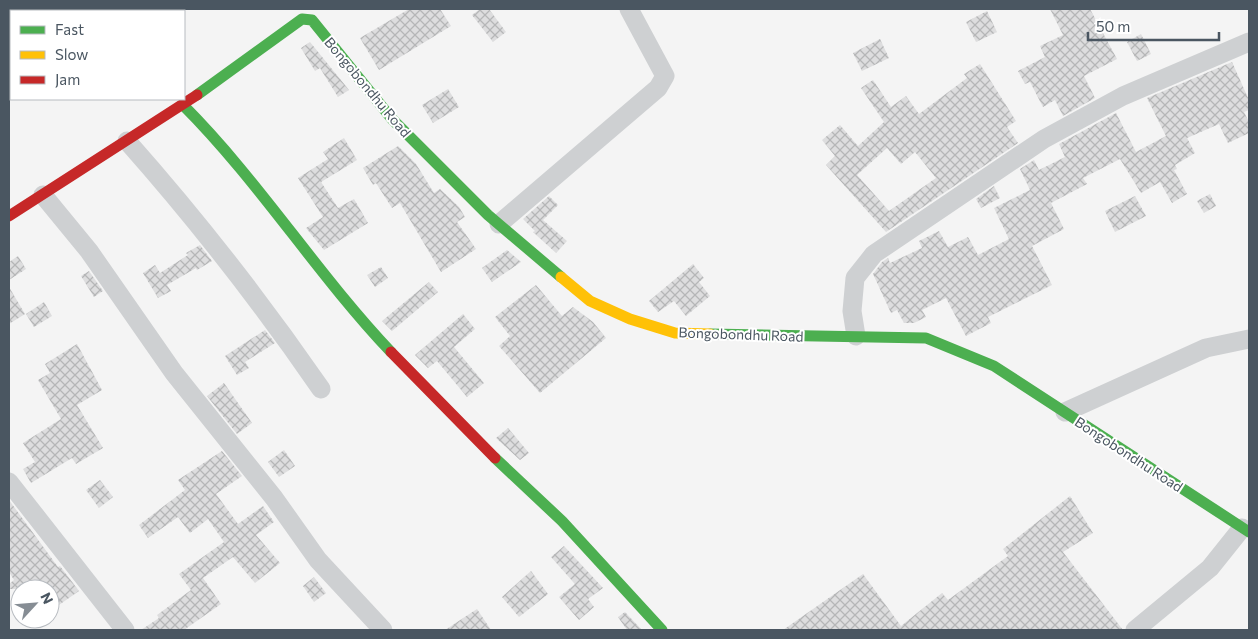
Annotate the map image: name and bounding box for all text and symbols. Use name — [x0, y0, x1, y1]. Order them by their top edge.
legend — [10, 10, 185, 100]
scale bar — [1088, 10, 1219, 42]
text: 50 m — [1096, 17, 1130, 35]
text: Fast — [55, 20, 84, 38]
street label: Bongobondhu Road — [321, 34, 415, 140]
text: Slow — [55, 45, 88, 63]
text: Jam — [55, 70, 80, 88]
street label: Bongobondhu Road — [678, 323, 804, 345]
street label: Bongobondhu Road — [1072, 413, 1186, 495]
north arrow — [10, 579, 60, 629]
text: N — [37, 590, 57, 607]

